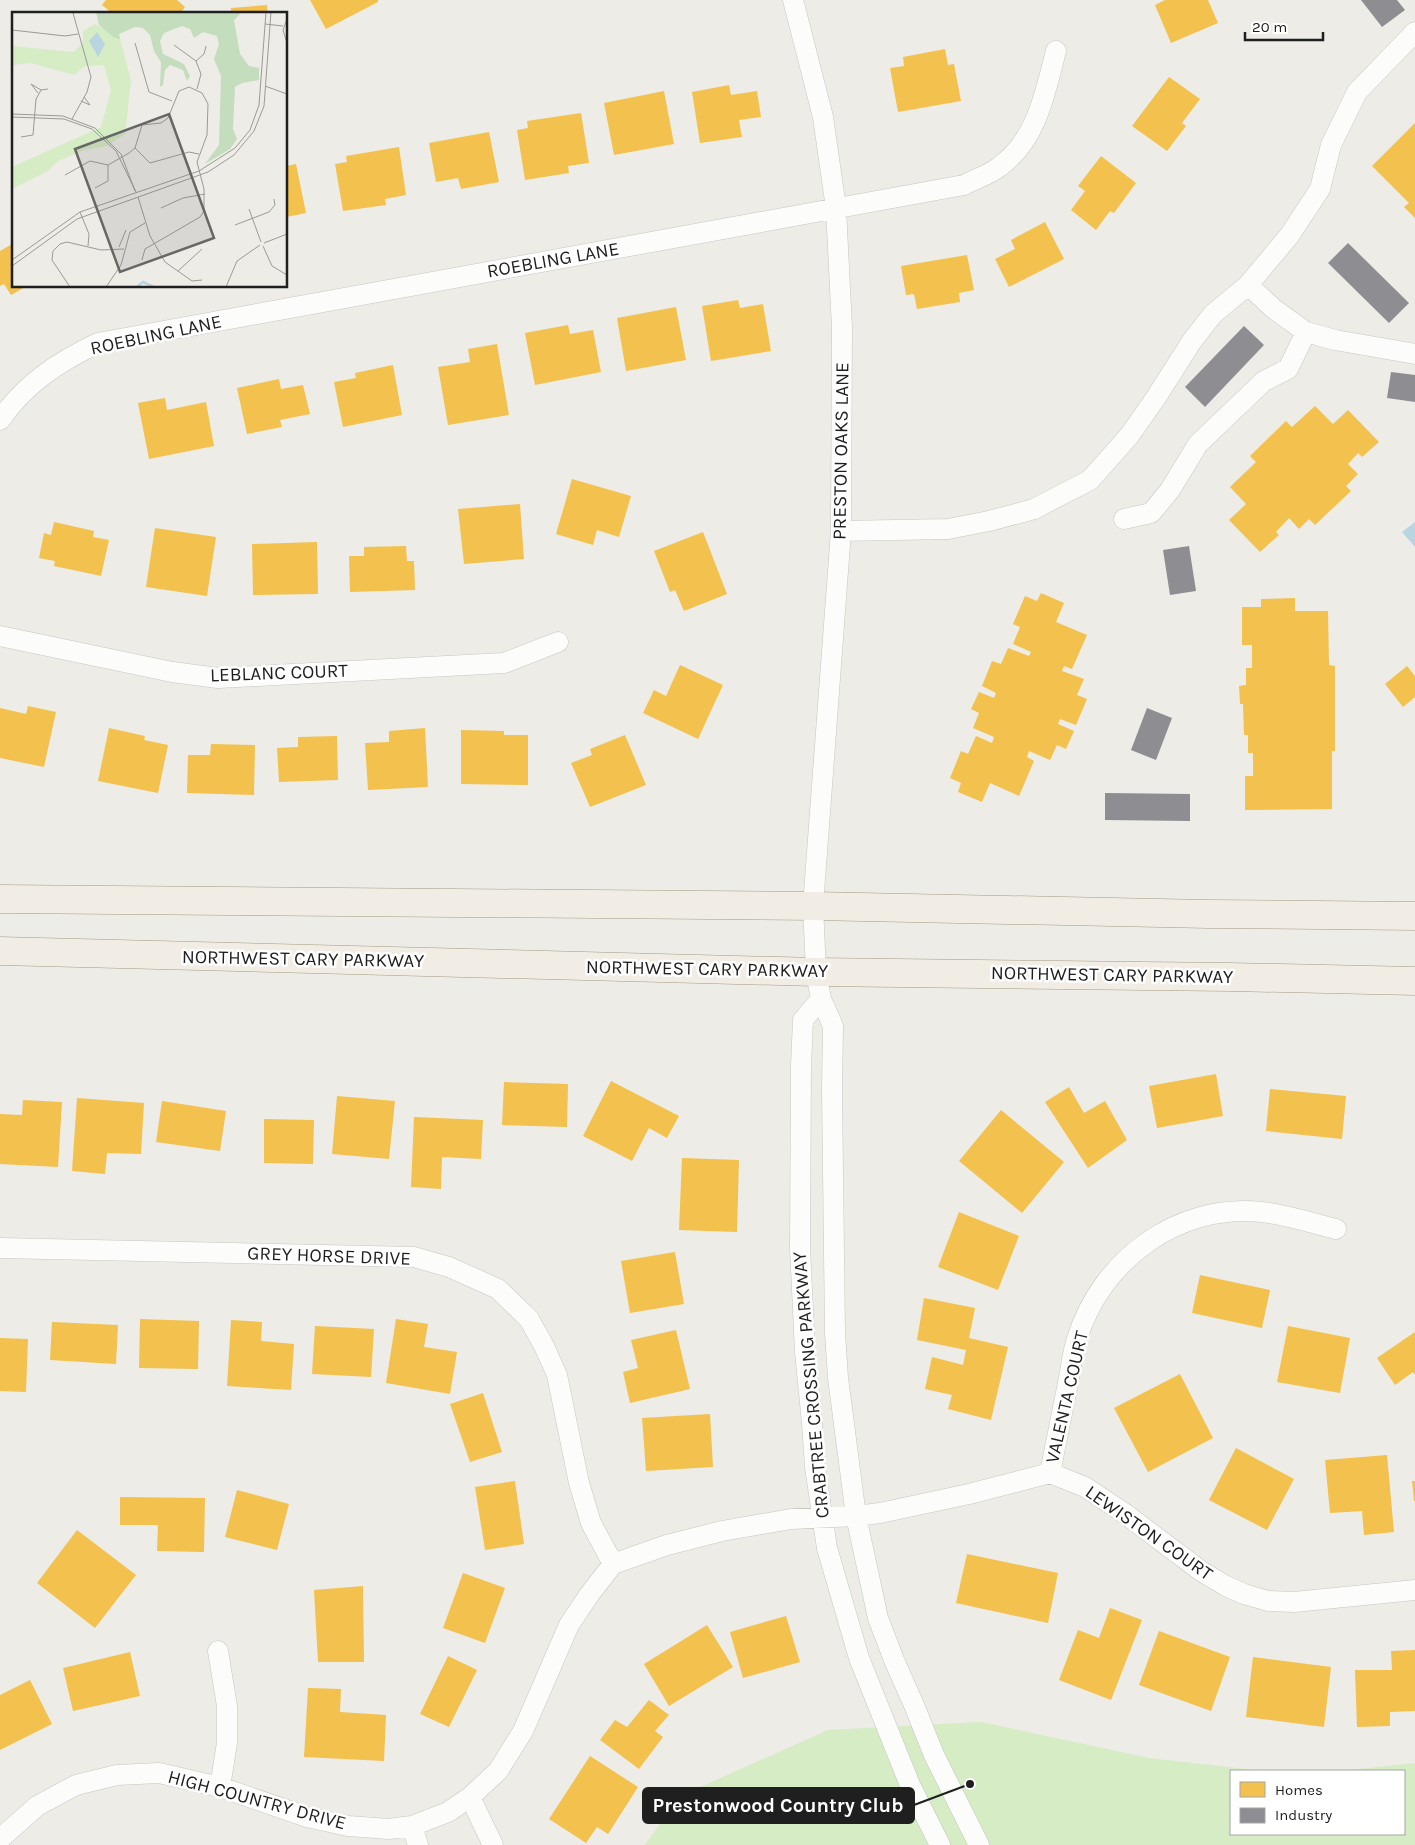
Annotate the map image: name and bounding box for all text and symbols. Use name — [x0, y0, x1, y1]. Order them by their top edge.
scale bar — [1245, 10, 1322, 42]
inset map — [12, 12, 288, 288]
text: 20 m — [1252, 18, 1287, 36]
street label: ROEBLING LANE — [485, 238, 621, 282]
street label: ROEBLING LANE — [88, 310, 224, 360]
street label: PRESTON OAKS LANE — [828, 362, 854, 540]
street label: LEBLANC COURT — [210, 660, 349, 686]
street label: NORTHWEST CARY PARKWAY — [182, 946, 425, 972]
street label: NORTHWEST CARY PARKWAY — [586, 956, 829, 982]
street label: NORTHWEST CARY PARKWAY — [991, 962, 1234, 988]
street label: GREY HORSE DRIVE — [247, 1242, 411, 1270]
street label: CRABTREE CROSSING PARKWAY — [788, 1250, 834, 1519]
street label: VALENTA COURT — [1041, 1328, 1093, 1465]
street label: LEWISTON COURT — [1081, 1481, 1217, 1585]
street label: HIGH COUNTRY DRIVE — [165, 1766, 349, 1834]
legend — [1230, 1770, 1405, 1835]
text: Homes — [1275, 1781, 1323, 1799]
callout: Prestonwood Country Club — [643, 1788, 914, 1823]
text: Prestonwood Country Club — [653, 1794, 903, 1817]
text: Industry — [1275, 1806, 1332, 1824]

